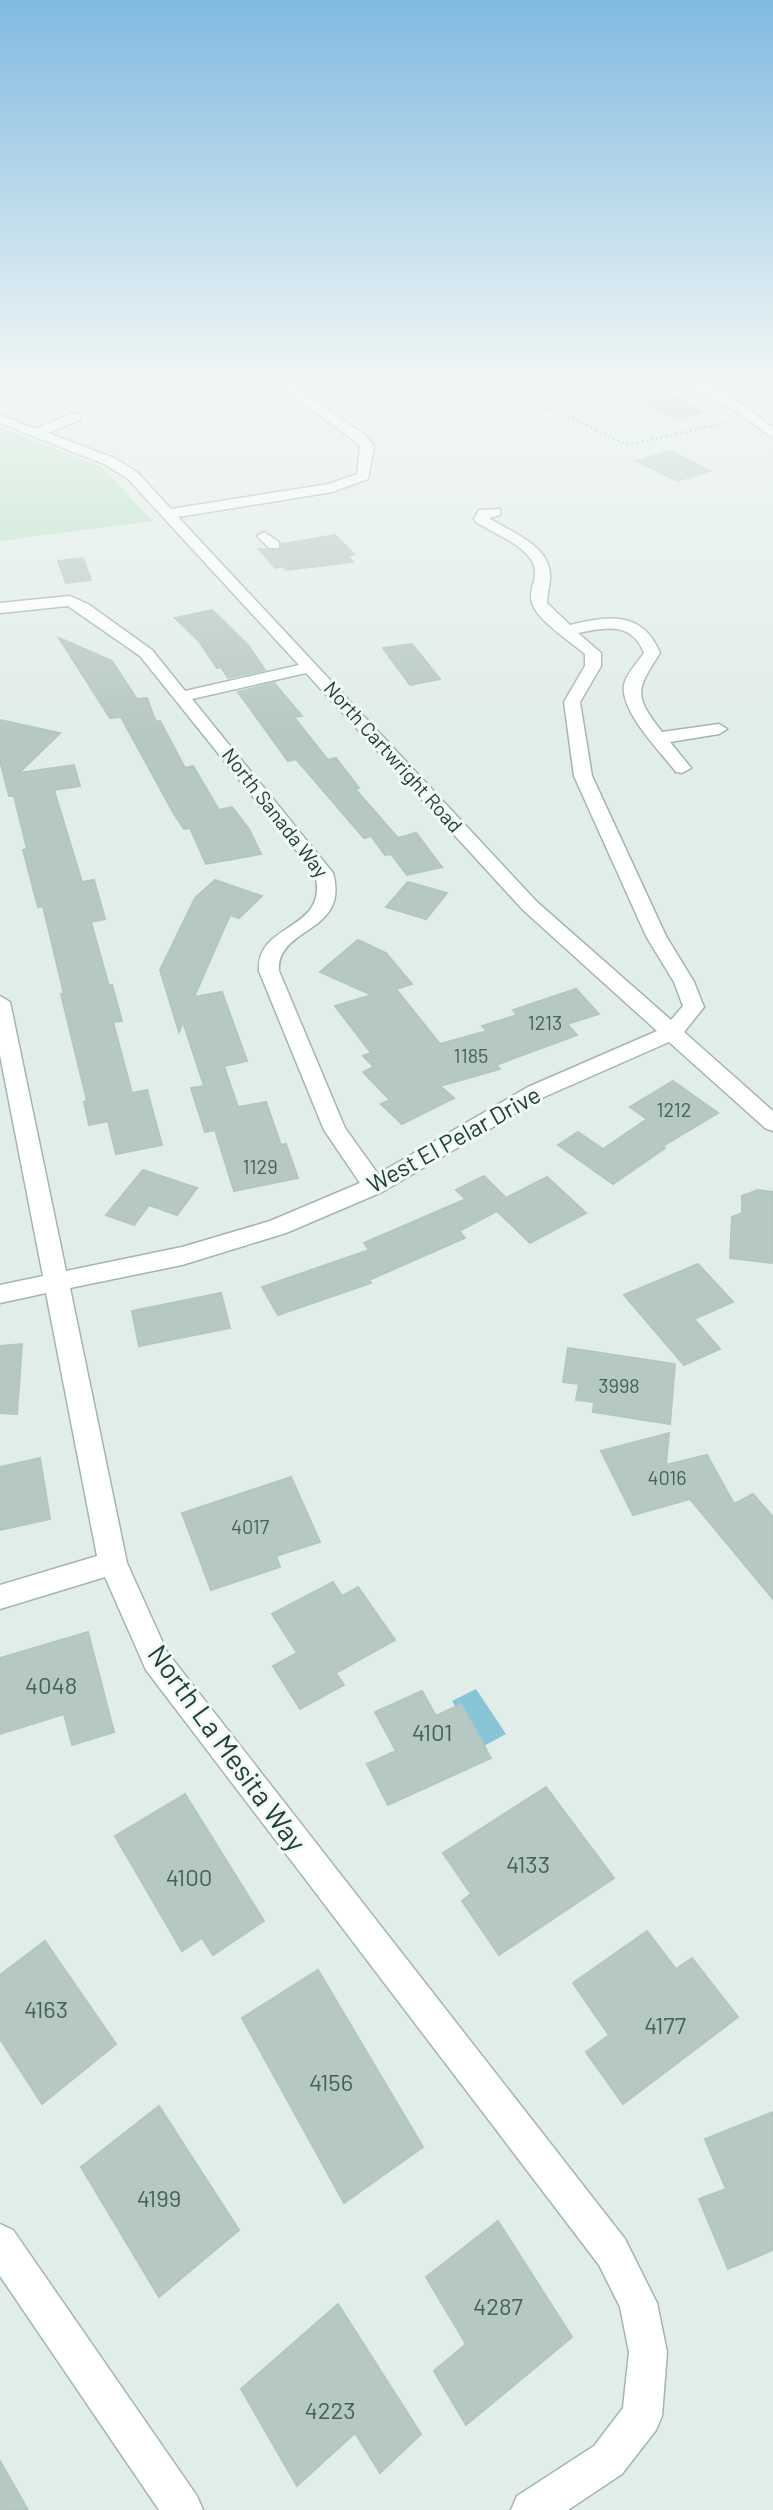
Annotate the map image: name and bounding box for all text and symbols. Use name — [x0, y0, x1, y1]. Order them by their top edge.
street label: North Cartwright Road — [320, 676, 468, 837]
street label: North Sanada Way — [218, 743, 334, 882]
house number: 1213 — [528, 1010, 562, 1034]
house number: 1185 — [454, 1043, 488, 1067]
street label: West El Pelar Drive — [362, 1079, 545, 1198]
house number: 1212 — [656, 1097, 692, 1121]
house number: 1129 — [242, 1154, 278, 1178]
house number: 3998 — [598, 1373, 640, 1397]
house number: 4016 — [647, 1465, 687, 1489]
house number: 4017 — [231, 1514, 270, 1538]
street label: North La Mesita Way — [141, 1637, 314, 1857]
house number: 4048 — [25, 1670, 77, 1699]
house number: 4101 — [412, 1717, 452, 1746]
house number: 4133 — [506, 1849, 550, 1878]
house number: 4100 — [166, 1862, 212, 1891]
house number: 4163 — [24, 1994, 68, 2023]
house number: 4177 — [644, 2010, 686, 2039]
house number: 4156 — [309, 2067, 353, 2096]
house number: 4199 — [137, 2183, 181, 2212]
house number: 4287 — [473, 2291, 523, 2320]
house number: 4223 — [304, 2395, 356, 2424]

